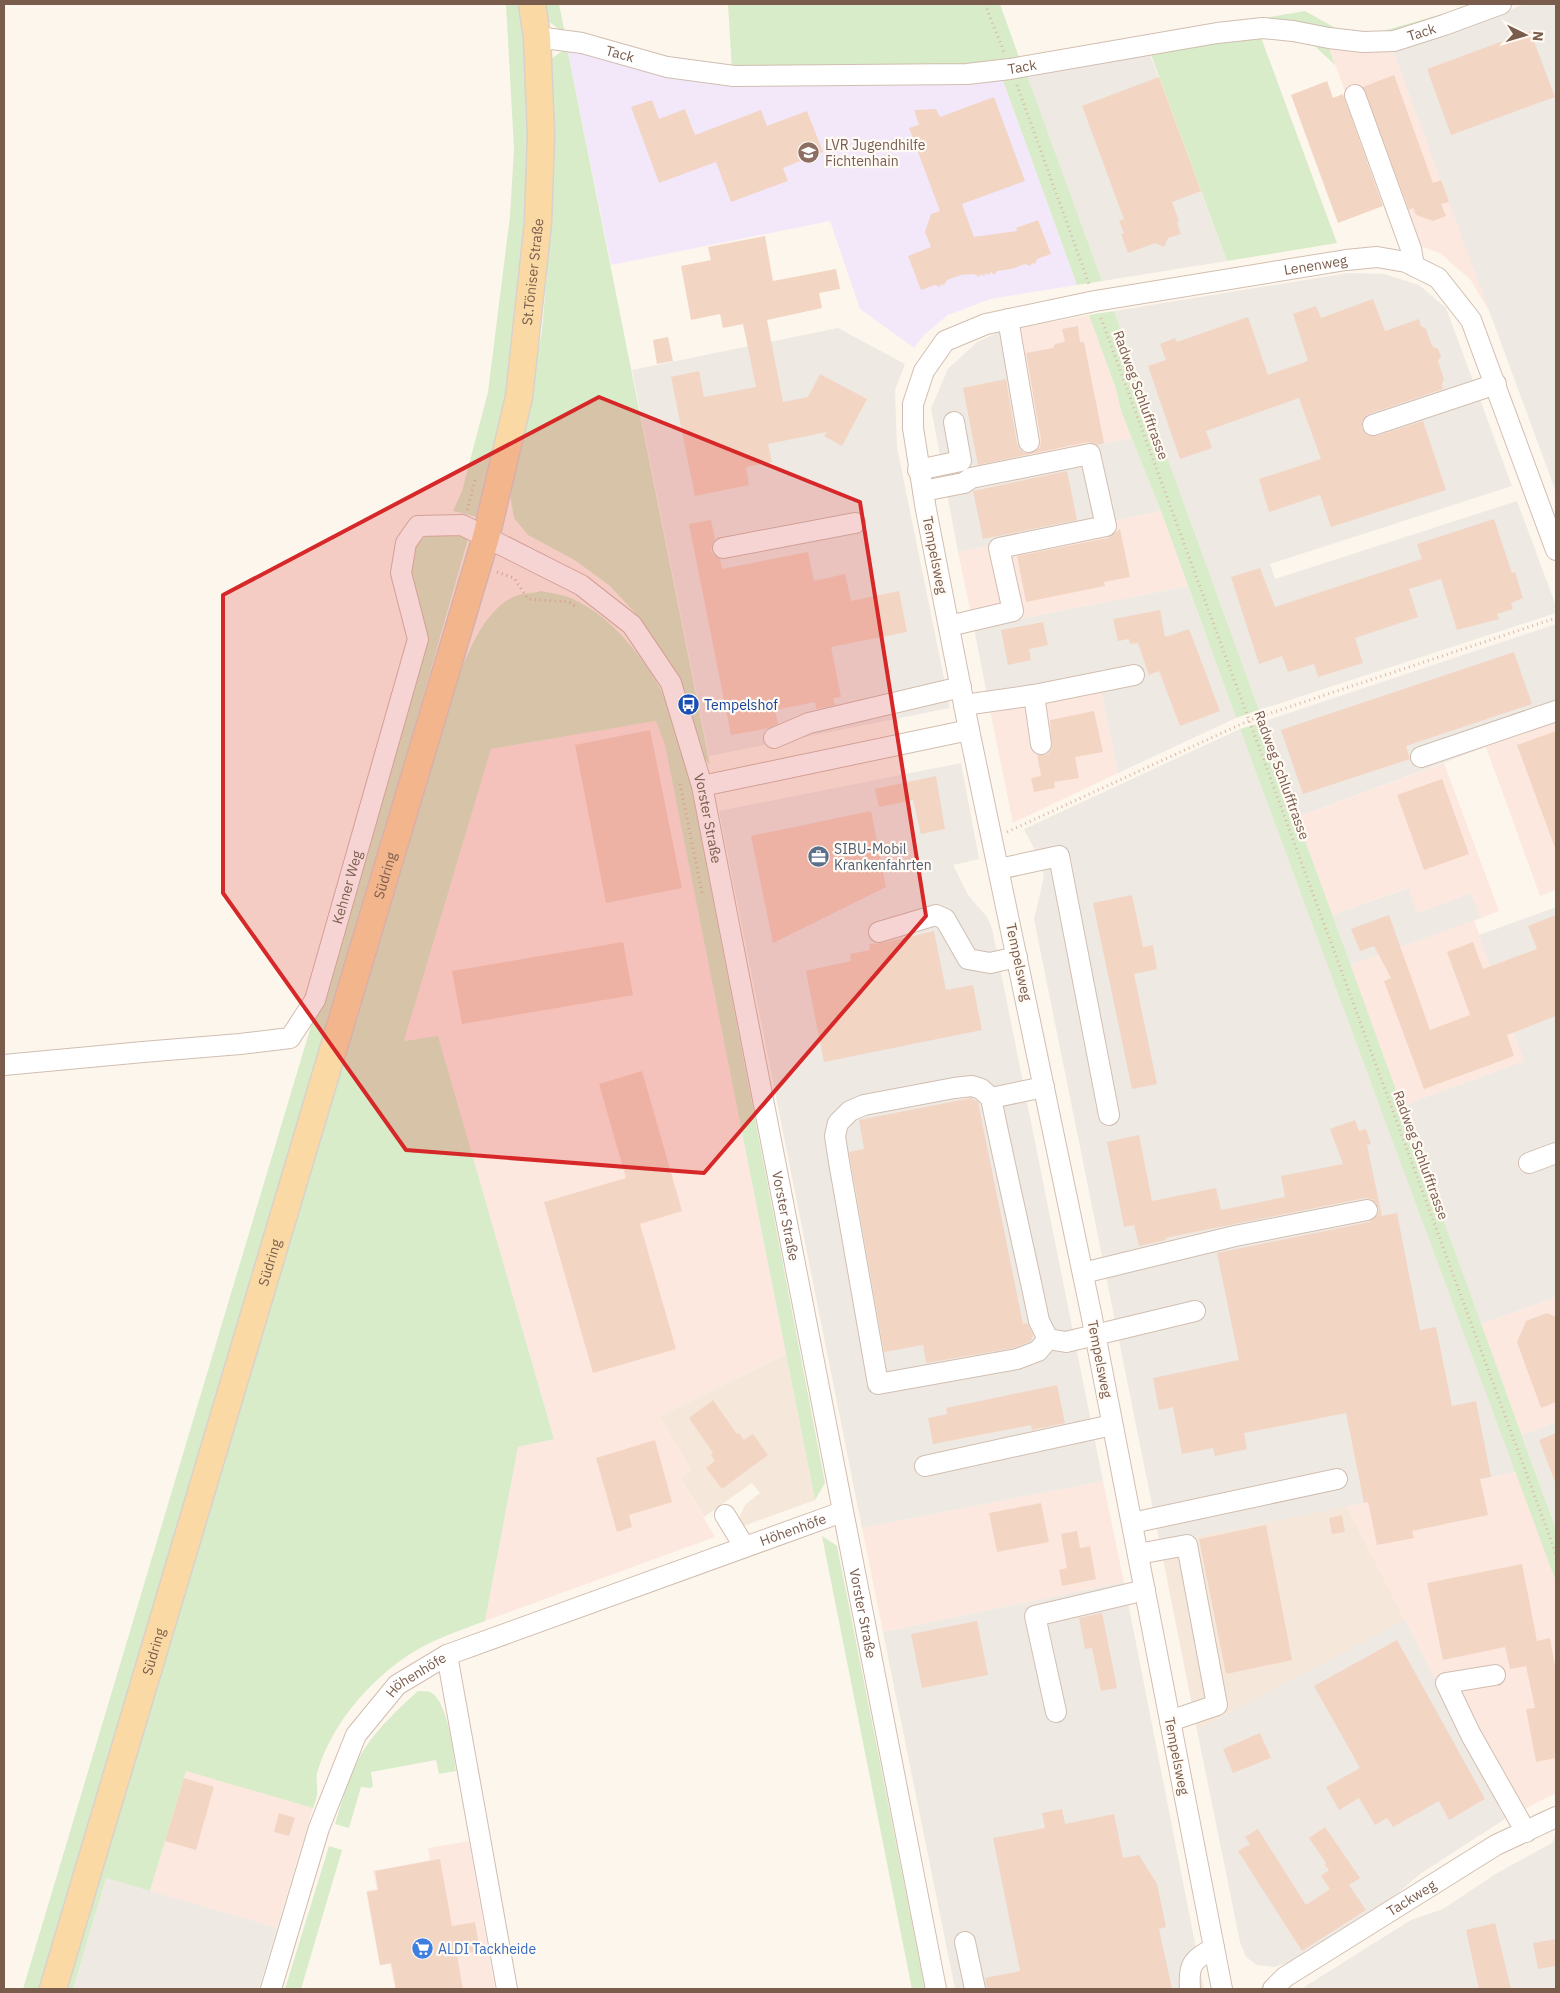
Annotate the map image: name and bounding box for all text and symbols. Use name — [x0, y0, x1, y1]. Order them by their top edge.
north arrow — [1500, 10, 1550, 60]
street label: Tack — [1405, 19, 1439, 45]
text: N — [1529, 30, 1547, 42]
street label: Tack — [604, 41, 637, 67]
street label: Tack — [1006, 55, 1039, 78]
place label: LVR Jugendhilfe Fichtenhain — [825, 136, 926, 170]
school or university icon: LVR Jugendhilfe Fichtenhain — [797, 141, 821, 165]
street label: St.Töniser Straße — [518, 218, 547, 326]
street label: Lenenweg — [1283, 251, 1349, 279]
street label: Radweg Schlufftrasse — [1109, 328, 1173, 462]
street label: Tempelsweg — [919, 514, 951, 596]
bus stop icon: Tempelshof — [676, 693, 700, 717]
place label: Tempelshof — [704, 696, 778, 714]
street label: Radweg Schlufftrasse — [1250, 708, 1314, 842]
street label: Vorster Straße — [690, 771, 726, 865]
place label: SIBU-Mobil Krankenfahrten — [834, 840, 932, 874]
office icon: SIBU-Mobil Krankenfahrten — [806, 845, 830, 869]
street label: Kehner Weg — [328, 848, 366, 926]
street label: Südring — [370, 849, 401, 901]
street label: Tempelsweg — [1002, 921, 1036, 1003]
street label: Radweg Schlufftrasse — [1389, 1088, 1453, 1222]
street label: Vorster Straße — [768, 1169, 803, 1263]
street label: Südring — [254, 1236, 285, 1288]
street label: Tempelsweg — [1084, 1318, 1116, 1400]
street label: Höhenhöfe — [757, 1509, 829, 1550]
street label: Vorster Straße — [845, 1567, 881, 1660]
street label: Südring — [138, 1625, 169, 1677]
street label: Höhenhöfe — [382, 1648, 450, 1701]
street label: Tempelsweg — [1161, 1715, 1193, 1797]
street label: Tackweg — [1383, 1876, 1440, 1920]
supermarket icon: ALDI Tackheide — [410, 1937, 434, 1961]
place label: ALDI Tackheide — [438, 1940, 536, 1958]

